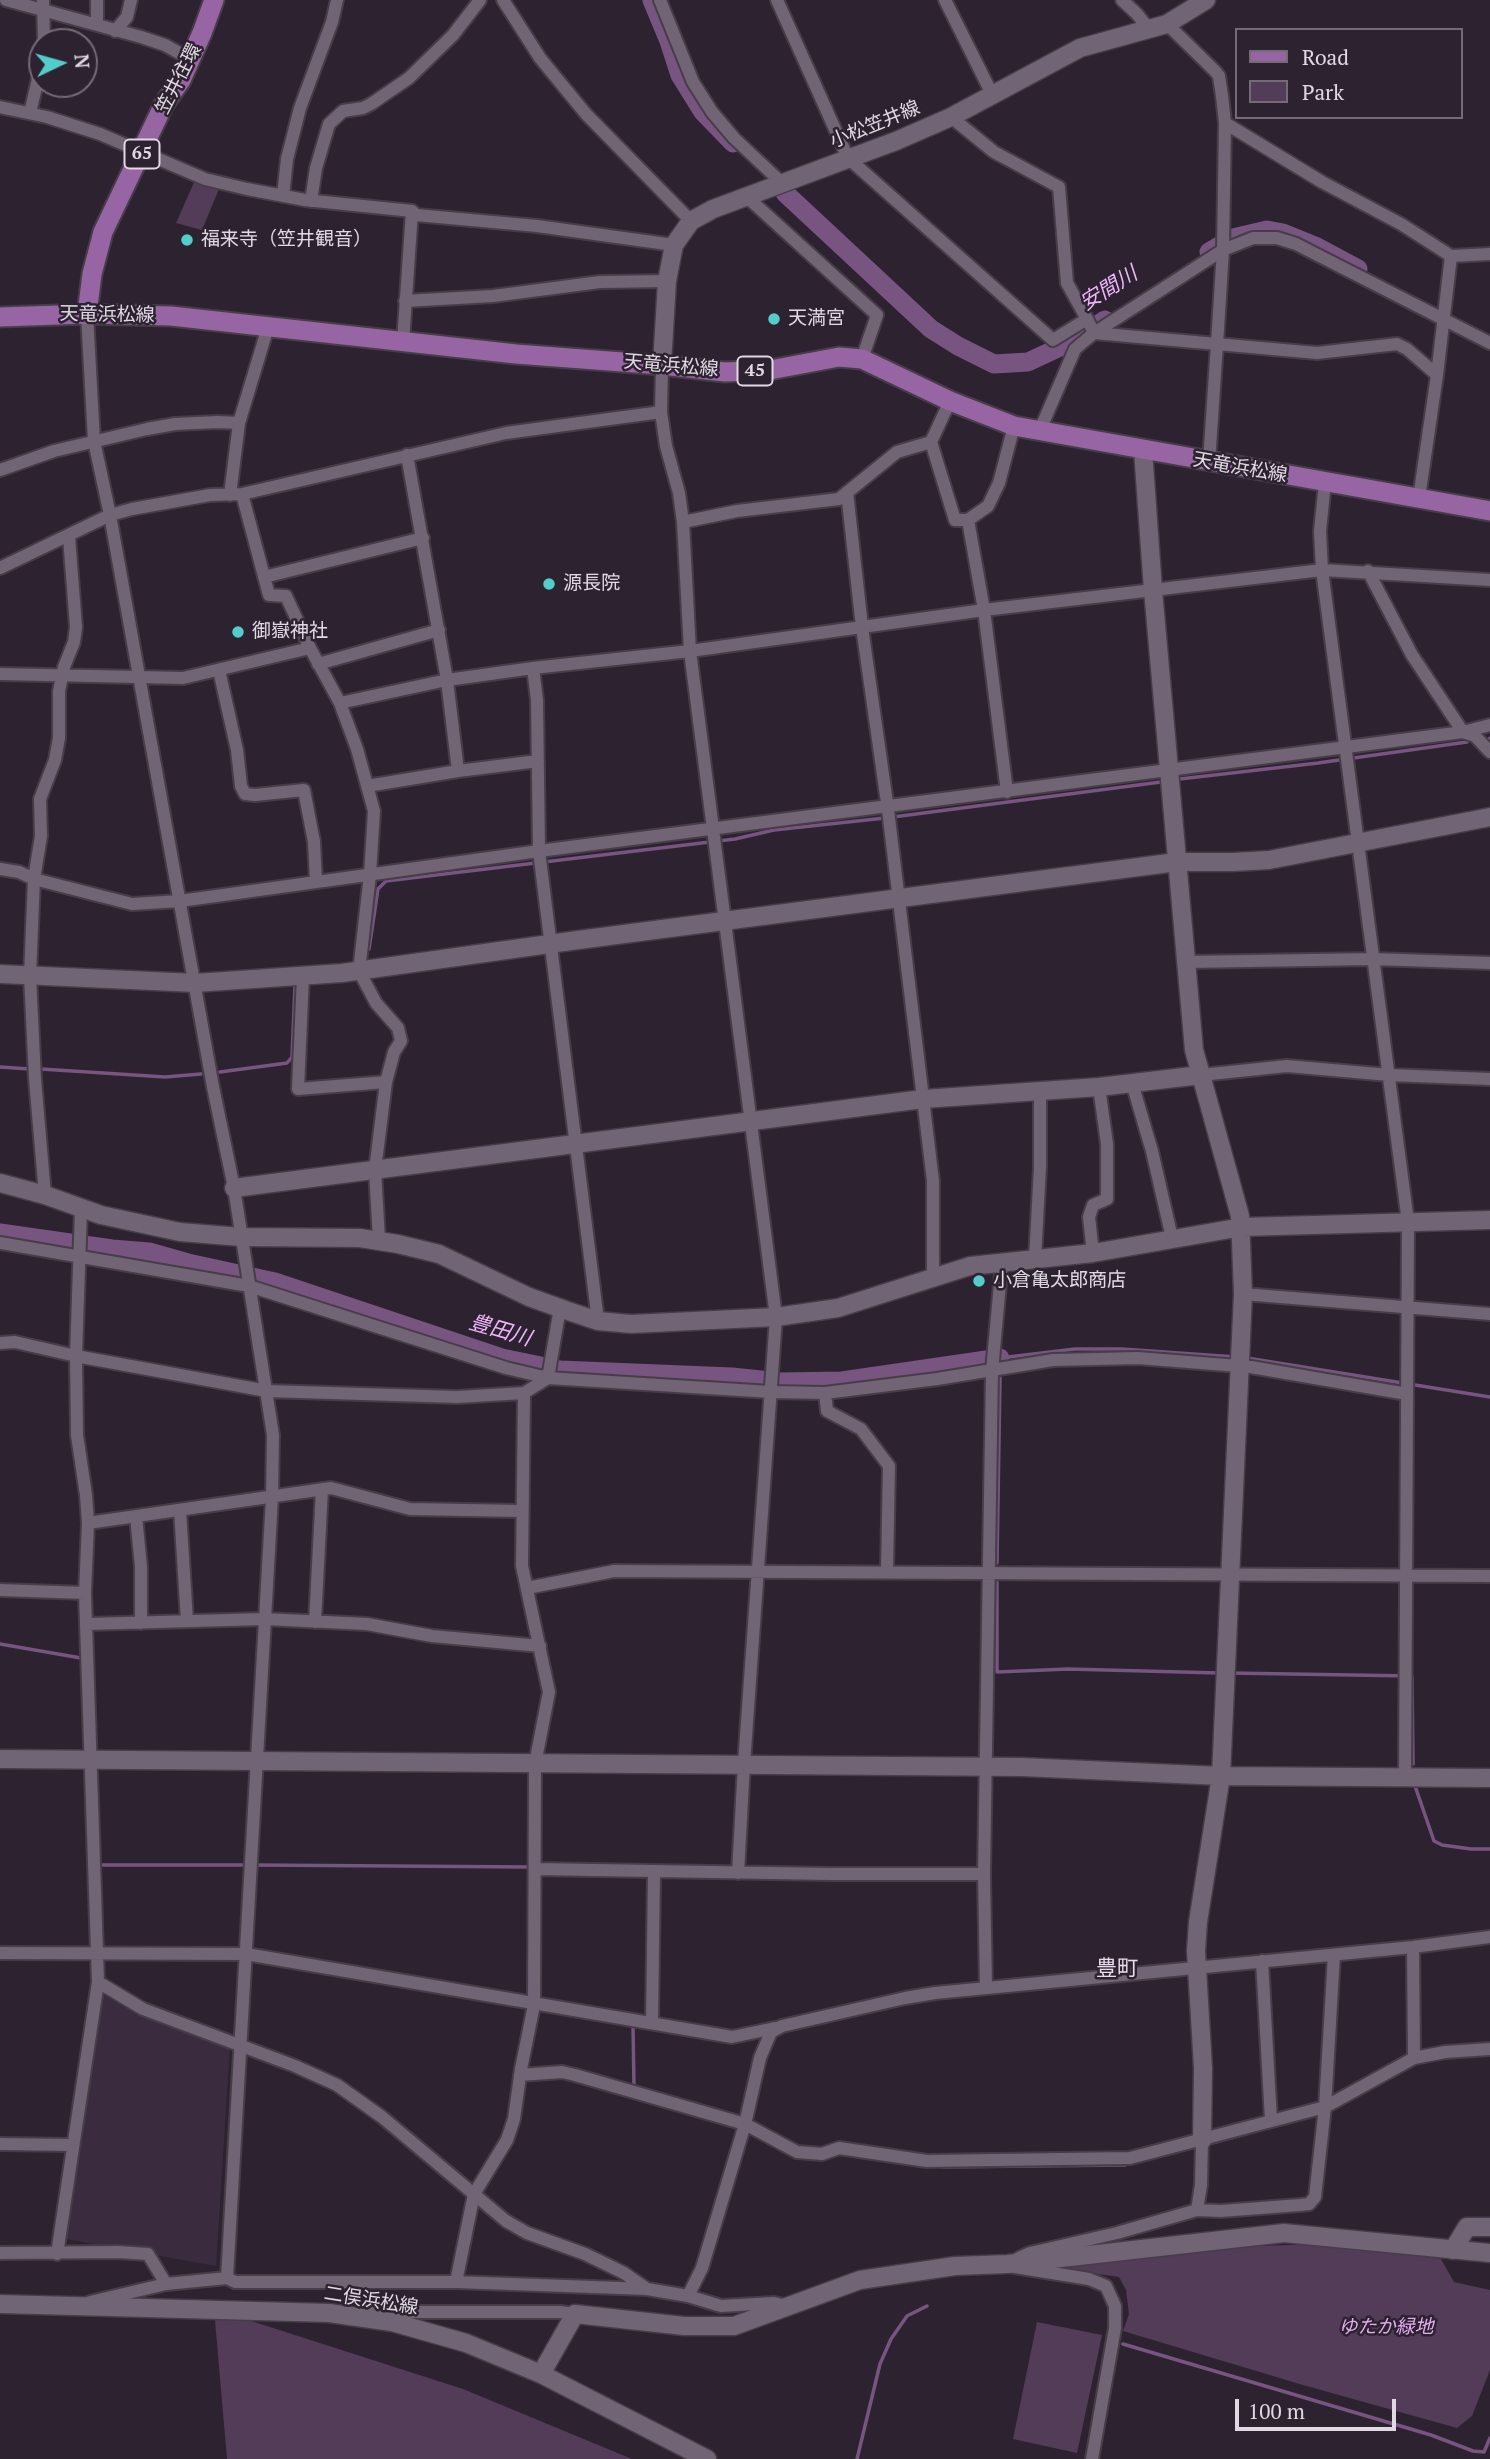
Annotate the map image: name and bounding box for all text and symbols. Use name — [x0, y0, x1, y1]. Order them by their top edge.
north arrow — [28, 28, 98, 98]
legend — [1234, 28, 1462, 119]
street label: 笠井往環 — [152, 40, 206, 118]
text: Road — [1302, 43, 1349, 71]
text: N — [69, 53, 96, 70]
text: Park — [1302, 78, 1344, 106]
street label: 小松笠井線 — [827, 97, 923, 153]
road number: 65 — [124, 140, 160, 168]
place label: 福来寺（笠井観音） — [201, 229, 372, 251]
marker: 福来寺（笠井観音） — [179, 232, 195, 248]
water label: 安間川 — [1076, 262, 1142, 316]
street label: 天竜浜松線 — [59, 303, 155, 327]
place label: 天満宮 — [788, 308, 845, 330]
marker: 天満宮 — [766, 311, 782, 327]
street label: 天竜浜松線 — [623, 351, 719, 381]
road number: 45 — [738, 356, 772, 386]
street label: 天竜浜松線 — [1191, 449, 1289, 487]
place label: 源長院 — [563, 573, 620, 595]
marker: 源長院 — [541, 576, 557, 592]
place label: 御嶽神社 — [252, 621, 328, 643]
marker: 御嶽神社 — [230, 624, 246, 640]
place label: 小倉亀太郎商店 — [993, 1270, 1126, 1292]
marker: 小倉亀太郎商店 — [971, 1273, 987, 1289]
water label: 豊田川 — [466, 1310, 534, 1352]
district label: 豊町 — [1096, 1956, 1138, 1982]
street label: 二俣浜松線 — [322, 2282, 420, 2320]
park label: ゆたか緑地 — [1339, 2317, 1433, 2339]
scale bar — [1238, 2386, 1399, 2430]
text: 100 m — [1248, 2397, 1305, 2425]

